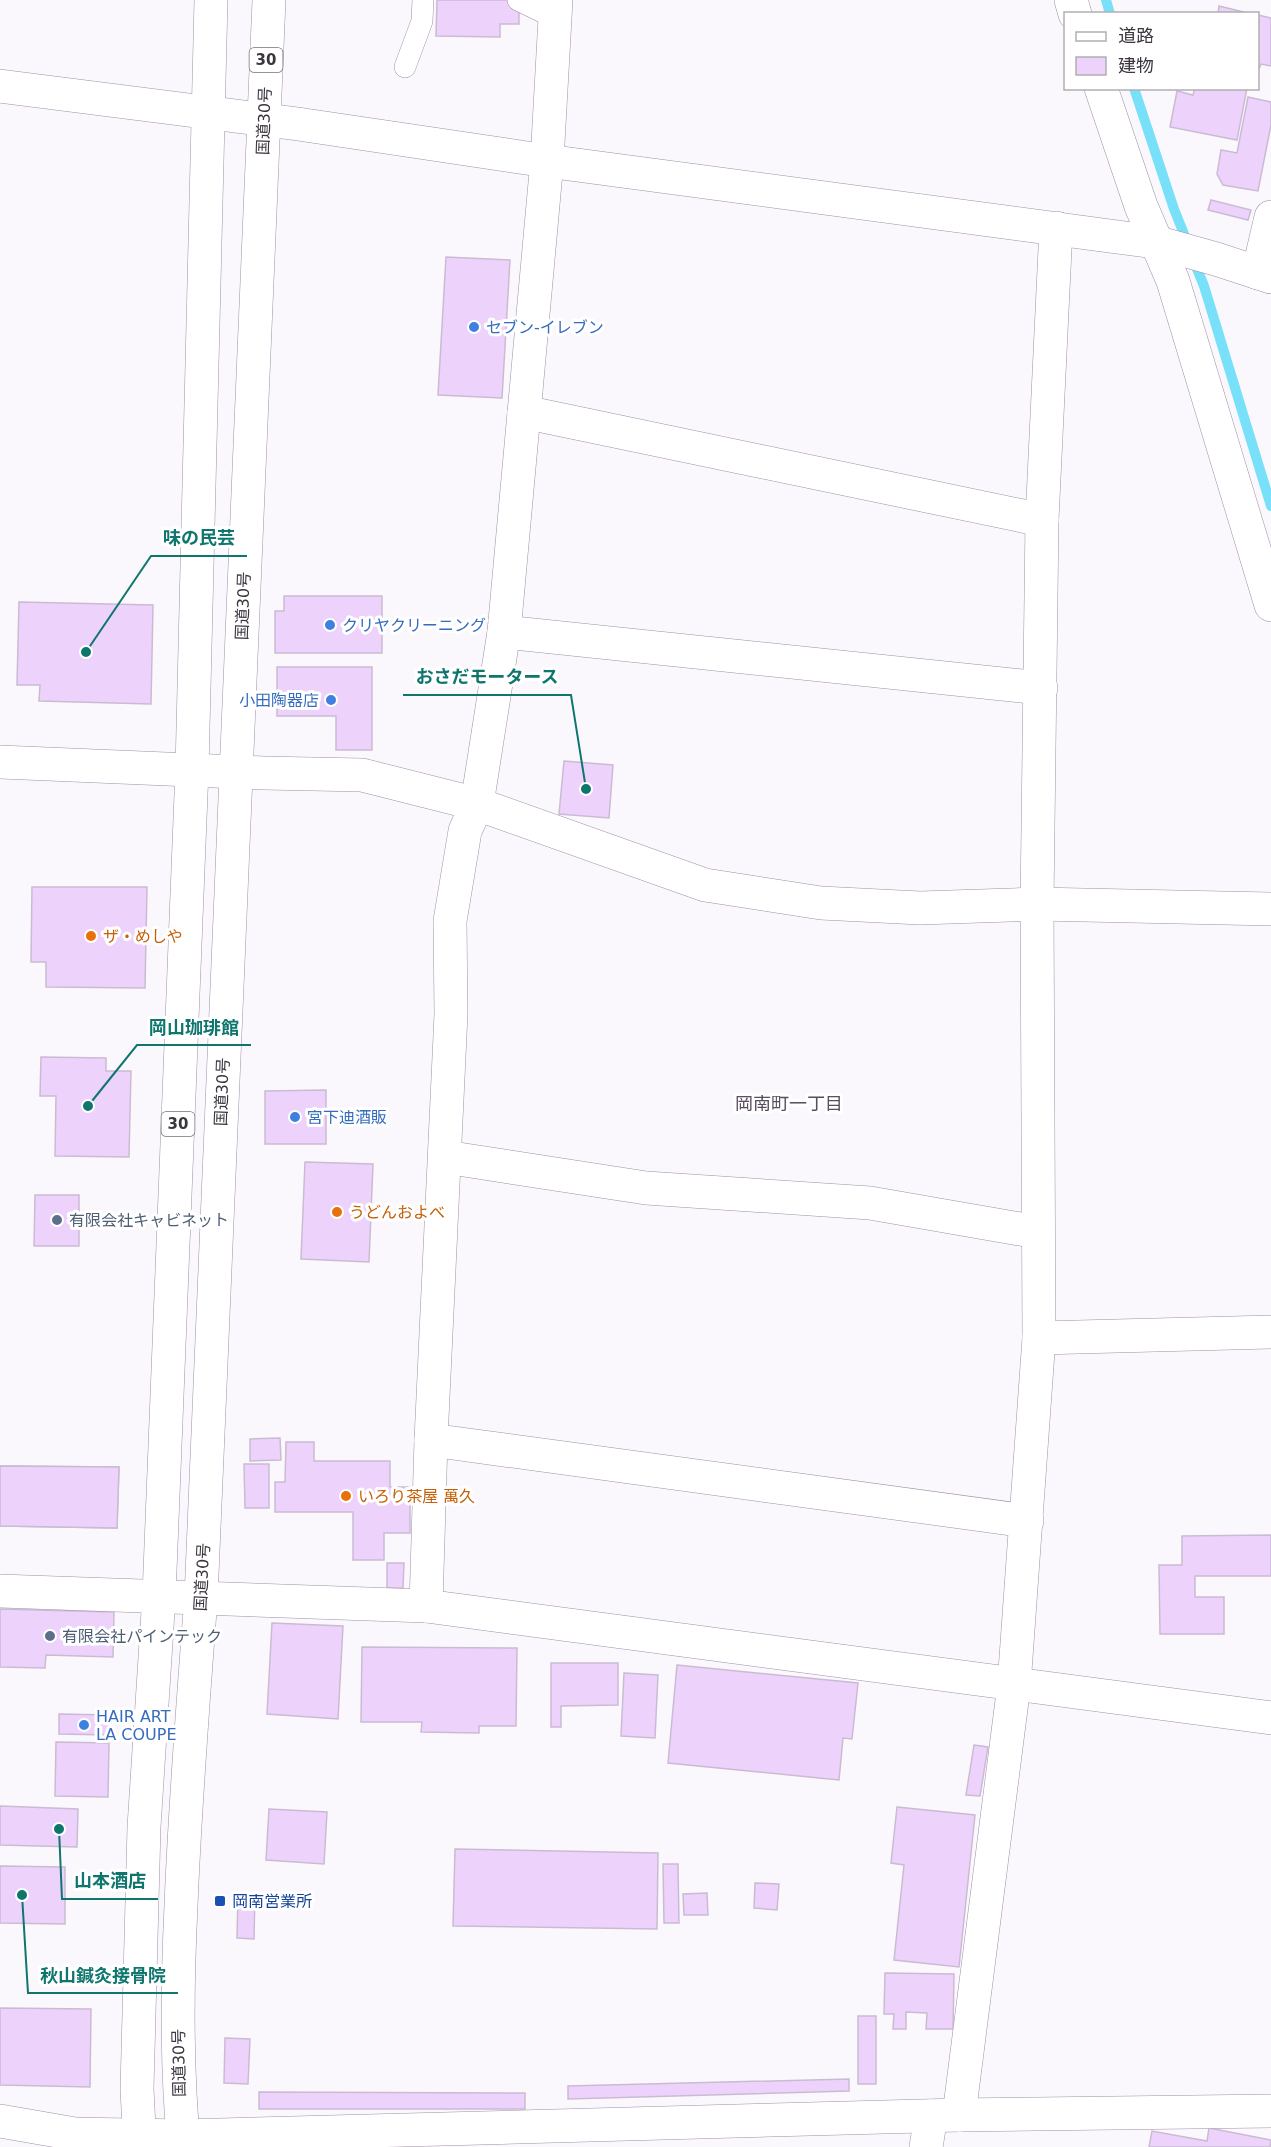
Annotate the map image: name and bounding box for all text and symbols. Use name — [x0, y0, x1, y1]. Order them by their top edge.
legend — [1064, 12, 1259, 90]
text: 道路 — [1118, 25, 1154, 46]
road number: 30 — [250, 48, 282, 72]
text: 建物 — [1118, 55, 1154, 76]
street label: 国道30号 — [253, 87, 275, 155]
place label: セブン-イレブン — [486, 318, 604, 337]
marker: セブン-イレブン — [467, 320, 481, 334]
callout: 味の民芸 — [151, 520, 247, 556]
text: 味の民芸 — [163, 527, 235, 548]
street label: 国道30号 — [232, 572, 254, 640]
place label: クリヤクリーニング — [342, 616, 486, 635]
marker: クリヤクリーニング — [323, 618, 337, 632]
callout: おさだモータース — [403, 659, 571, 695]
text: おさだモータース — [415, 666, 559, 687]
place label: 小田陶器店 — [239, 691, 319, 710]
marker: 小田陶器店 — [324, 693, 338, 707]
place label: ザ・めしや — [103, 927, 183, 946]
marker: ザ・めしや — [84, 929, 98, 943]
callout: 岡山珈琲館 — [137, 1009, 251, 1045]
text: 岡山珈琲館 — [149, 1017, 239, 1038]
street label: 国道30号 — [211, 1058, 233, 1126]
district label: 岡南町一丁目 — [735, 1093, 843, 1114]
place label: 宮下迪酒販 — [307, 1108, 387, 1127]
marker: 宮下迪酒販 — [288, 1110, 302, 1124]
road number: 30 — [162, 1112, 195, 1136]
place label: うどんおよべ — [349, 1203, 445, 1222]
marker: うどんおよべ — [330, 1205, 344, 1219]
place label: 有限会社キャビネット — [69, 1211, 229, 1230]
marker: 有限会社キャビネット — [50, 1213, 64, 1227]
place label: いろり茶屋 萬久 — [358, 1487, 475, 1506]
marker: いろり茶屋 萬久 — [339, 1489, 353, 1503]
street label: 国道30号 — [191, 1542, 213, 1612]
place label: 有限会社パインテック — [62, 1627, 222, 1646]
marker: 有限会社パインテック — [43, 1629, 57, 1643]
place label: HAIR ART LA COUPE — [96, 1707, 177, 1744]
marker: HAIR ART LA COUPE — [77, 1718, 91, 1732]
callout: 山本酒店 — [62, 1863, 158, 1899]
text: 山本酒店 — [74, 1870, 146, 1891]
place label: 岡南営業所 — [232, 1892, 312, 1911]
marker: 岡南営業所 — [213, 1894, 227, 1908]
callout: 秋山鍼灸接骨院 — [28, 1957, 178, 1993]
text: 秋山鍼灸接骨院 — [40, 1965, 166, 1986]
street label: 国道30号 — [169, 2029, 189, 2097]

